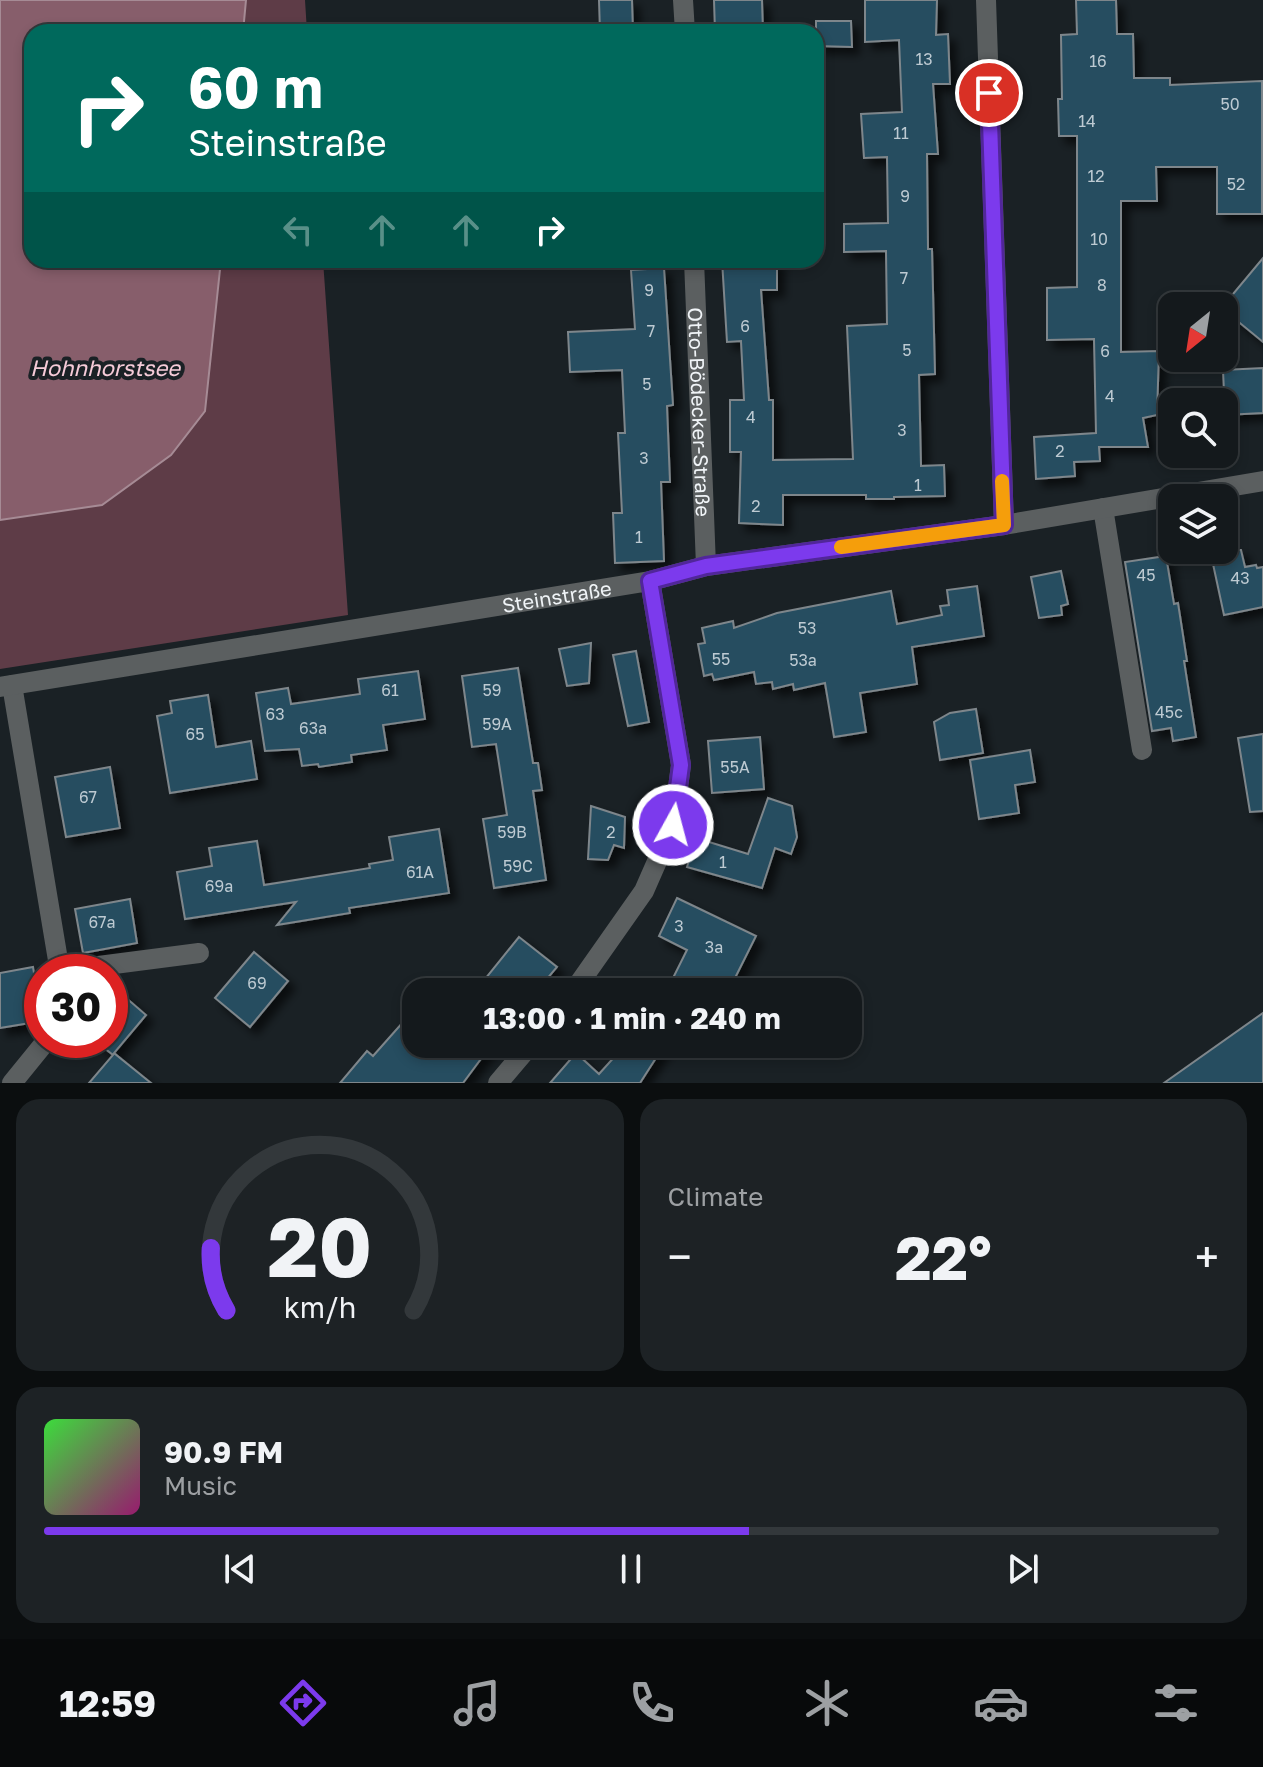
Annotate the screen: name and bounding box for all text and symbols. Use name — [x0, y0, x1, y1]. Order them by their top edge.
house number: 13 — [915, 49, 933, 69]
house number: 16 — [1089, 51, 1107, 71]
text: 60 m — [188, 53, 323, 120]
icon: right — [56, 56, 160, 160]
pin — [955, 59, 1023, 127]
icon: arrive — [967, 71, 1011, 115]
house number: 50 — [1220, 94, 1240, 114]
house number: 14 — [1078, 111, 1096, 131]
text: Steinstraße — [188, 121, 387, 164]
house number: 11 — [893, 123, 909, 143]
house number: 12 — [1087, 166, 1105, 186]
house number: 52 — [1227, 174, 1245, 194]
house number: 9 — [900, 186, 910, 206]
icon: left — [276, 208, 320, 252]
icon: ahead — [360, 208, 404, 252]
icon: ahead — [444, 208, 488, 252]
icon: right — [528, 208, 572, 252]
house number: 10 — [1090, 229, 1108, 249]
house number: 7 — [900, 268, 908, 288]
house number: 8 — [1097, 275, 1107, 295]
house number: 9 — [644, 280, 654, 300]
north arrow — [1158, 292, 1238, 372]
map controls — [1158, 292, 1238, 564]
street label: Otto-Bödecker-Straße — [684, 307, 716, 517]
house number: 6 — [740, 316, 750, 336]
house number: 7 — [647, 321, 655, 341]
house number: 5 — [902, 340, 912, 360]
house number: 6 — [1100, 341, 1110, 361]
water label: Hohnhorstsee — [30, 354, 182, 381]
house number: 5 — [642, 374, 652, 394]
house number: 4 — [1105, 386, 1115, 406]
button: search — [1158, 388, 1238, 468]
house number: 4 — [746, 407, 756, 427]
house number: 3 — [897, 420, 907, 440]
house number: 2 — [1055, 441, 1065, 461]
house number: 3 — [639, 448, 649, 468]
house number: 1 — [914, 475, 922, 495]
button: layers — [1158, 484, 1238, 564]
house number: 2 — [751, 496, 761, 516]
house number: 1 — [635, 527, 643, 547]
house number: 45 — [1136, 565, 1156, 585]
house number: 43 — [1230, 568, 1250, 588]
street label: Steinstraße — [500, 575, 613, 617]
house number: 53 — [798, 618, 816, 638]
house number: 55 — [712, 649, 730, 669]
house number: 53a — [789, 650, 817, 670]
house number: 61 — [381, 680, 399, 700]
house number: 59 — [483, 680, 501, 700]
house number: 45c — [1155, 702, 1183, 722]
house number: 63 — [265, 704, 285, 724]
house number: 59A — [482, 714, 512, 734]
house number: 63a — [299, 718, 327, 738]
house number: 65 — [186, 724, 204, 744]
house number: 55A — [720, 757, 750, 777]
position arrow — [631, 783, 715, 867]
house number: 67 — [79, 787, 97, 807]
house number: 59B — [497, 822, 527, 842]
house number: 2 — [606, 822, 616, 842]
house number: 1 — [719, 852, 727, 872]
house number: 59C — [503, 856, 533, 876]
house number: 61A — [406, 862, 434, 882]
house number: 69a — [205, 876, 233, 896]
house number: 67a — [88, 912, 116, 932]
house number: 3 — [674, 916, 684, 936]
house number: 3a — [705, 937, 723, 957]
speed limit sign: 30 — [24, 954, 128, 1058]
house number: 69 — [247, 973, 267, 993]
text: 13:00 · 1 min · 240 m — [483, 1000, 781, 1036]
text: Climate — [668, 1181, 763, 1212]
text: 20 — [267, 1195, 372, 1295]
text: 22° — [895, 1221, 992, 1293]
text: − — [668, 1230, 692, 1283]
text: + — [1195, 1230, 1219, 1283]
text: km/h — [283, 1290, 356, 1324]
text: 90.9 FM — [164, 1434, 283, 1470]
text: Music — [164, 1470, 237, 1501]
icon: previous — [218, 1547, 262, 1591]
icon: pause — [609, 1547, 653, 1591]
icon: next — [1001, 1547, 1045, 1591]
icon: directions — [275, 1675, 331, 1731]
icon: music — [449, 1675, 505, 1731]
icon: phone — [624, 1675, 680, 1731]
icon: climate — [799, 1675, 855, 1731]
icon: car — [973, 1675, 1029, 1731]
icon: filters — [1148, 1675, 1204, 1731]
text: 12:59 — [59, 1682, 156, 1725]

